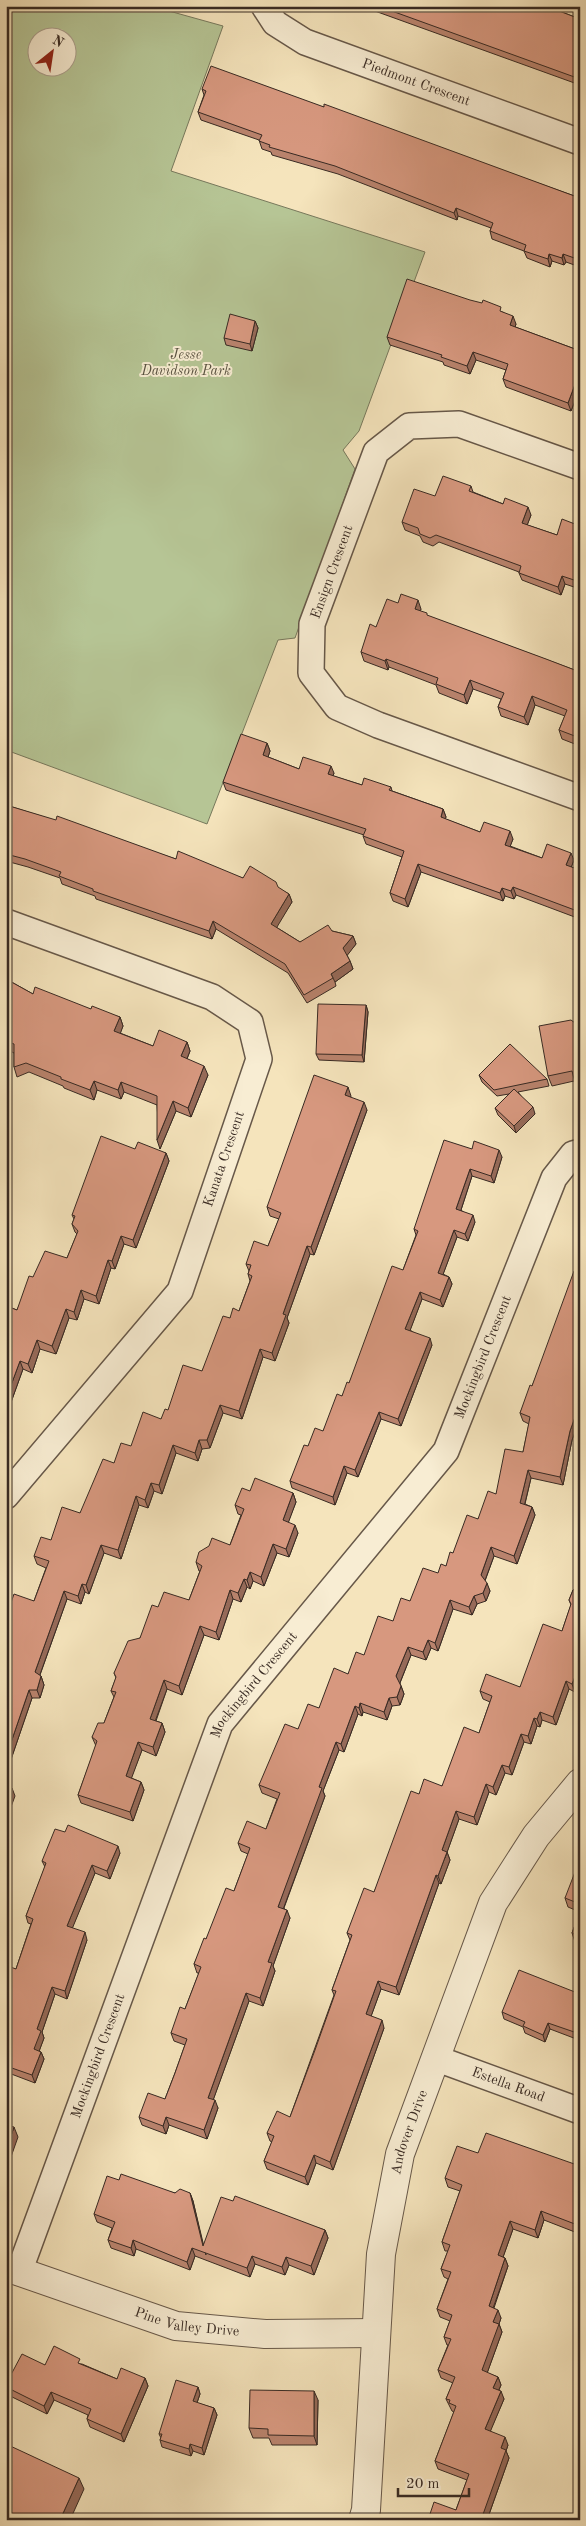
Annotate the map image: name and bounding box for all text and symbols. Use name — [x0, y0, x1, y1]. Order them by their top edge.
north arrow — [28, 28, 78, 78]
text: N — [50, 33, 66, 50]
street label: Piedmont Crescent — [360, 56, 472, 109]
park label: Jesse Davidson Park — [140, 348, 231, 378]
street label: Ensign Crescent — [309, 523, 355, 621]
street label: Kanata Crescent — [201, 1109, 247, 1209]
street label: Mockingbird Crescent — [452, 1293, 514, 1421]
street label: Mockingbird Crescent — [208, 1629, 300, 1740]
street label: Mockingbird Crescent — [69, 1992, 127, 2120]
street label: Estella Road — [470, 2065, 547, 2105]
street label: Andover Drive — [389, 2088, 430, 2176]
street label: Pine Valley Drive — [133, 2305, 240, 2339]
scale bar — [398, 2466, 470, 2498]
text: 20 m — [406, 2477, 440, 2492]

